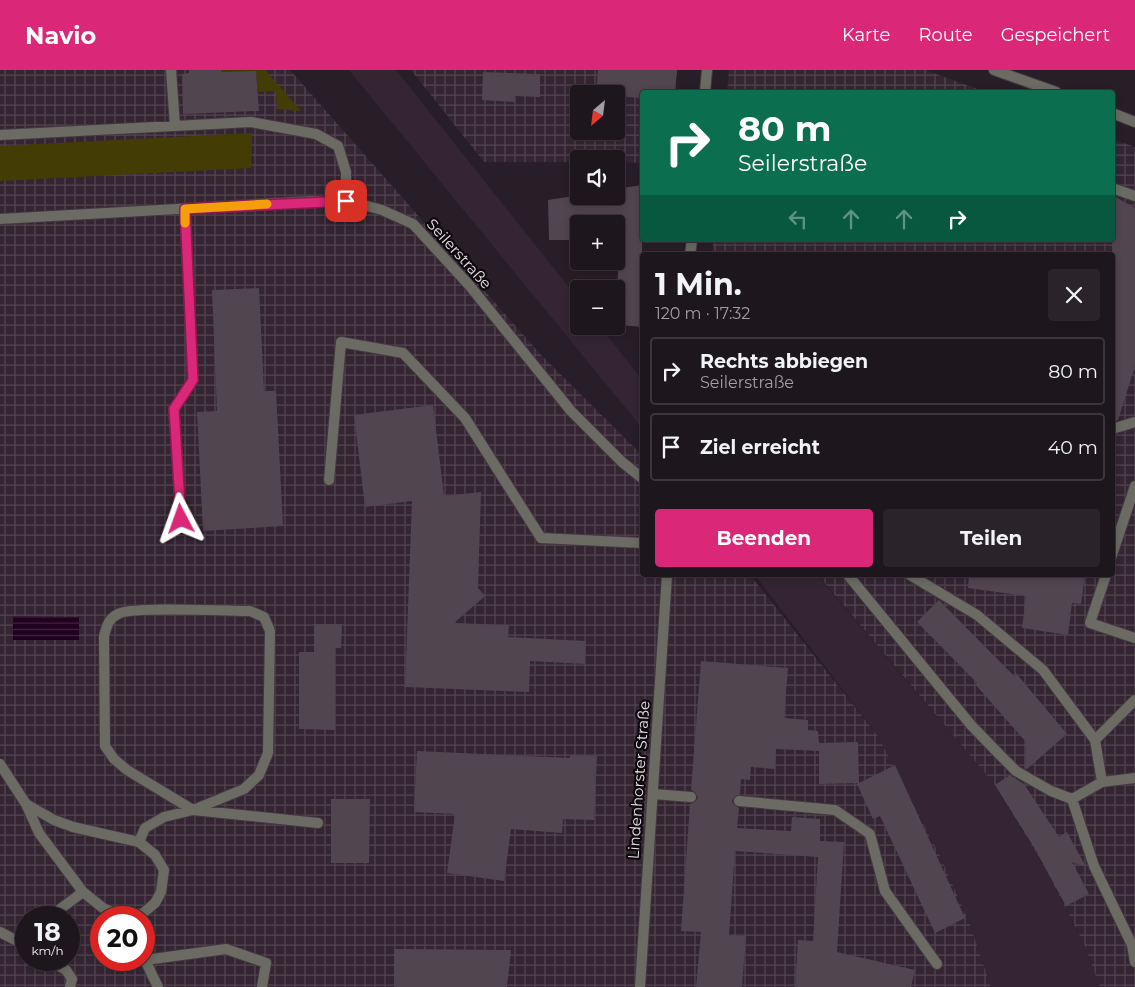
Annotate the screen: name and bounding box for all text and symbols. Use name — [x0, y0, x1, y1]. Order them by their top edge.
text: Navio — [25, 21, 96, 50]
text: Karte — [842, 24, 890, 46]
text: Route — [918, 24, 973, 46]
text: Gespeichert — [1001, 24, 1110, 46]
north arrow — [570, 85, 625, 140]
map controls — [570, 85, 625, 335]
text: 80 m — [738, 107, 832, 150]
icon: right — [655, 110, 720, 175]
button: sound — [570, 150, 625, 205]
text: Seilerstraße — [738, 150, 867, 177]
pin — [325, 180, 367, 222]
icon: arrive — [332, 187, 360, 215]
icon: left — [784, 205, 812, 233]
icon: ahead — [837, 205, 865, 233]
icon: ahead — [890, 205, 918, 233]
icon: right — [943, 205, 971, 233]
street label: Seilerstraße — [423, 215, 496, 293]
button: + — [570, 215, 625, 270]
text: 1 Min. — [655, 266, 742, 303]
button: close — [1048, 269, 1100, 321]
button: − — [570, 280, 625, 335]
text: 120 m · 17:32 — [655, 304, 750, 323]
text: Rechts abbiegen — [700, 350, 868, 373]
icon: right — [657, 357, 685, 385]
text: 80 m — [1048, 360, 1098, 383]
text: Seilerstraße — [700, 373, 794, 392]
icon: arrive — [657, 433, 685, 461]
text: Ziel erreicht — [700, 436, 820, 459]
text: 40 m — [1048, 436, 1098, 459]
position arrow — [154, 492, 206, 544]
button: Beenden — [655, 509, 873, 567]
button: Teilen — [883, 509, 1100, 567]
street label: Lindenhorster Straße — [623, 700, 654, 860]
speed limit sign: 20 — [90, 906, 155, 971]
text: 18 — [34, 917, 61, 947]
text: km/h — [31, 943, 64, 958]

